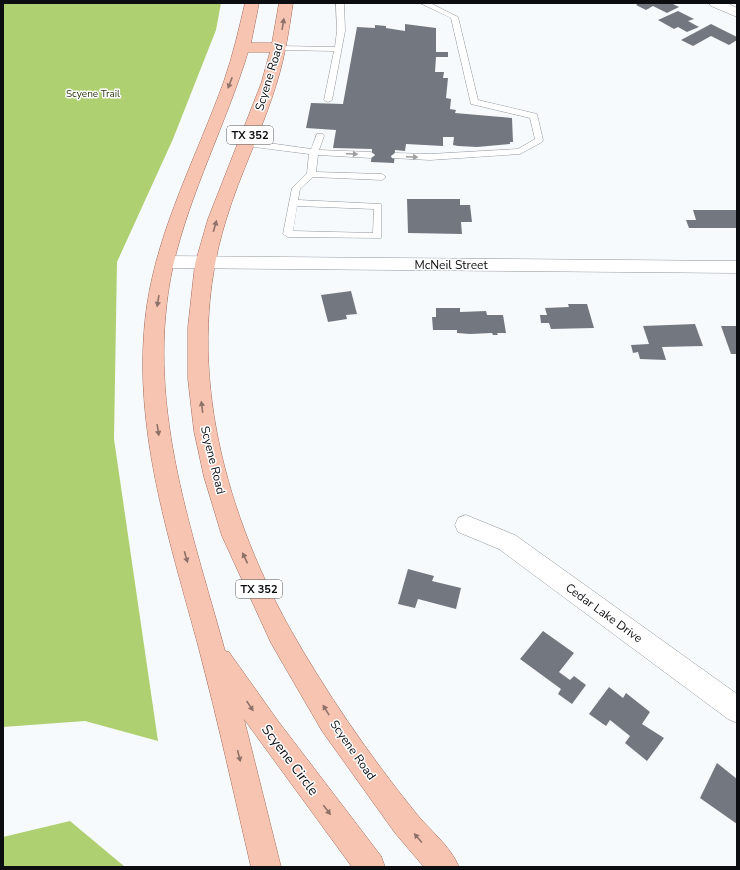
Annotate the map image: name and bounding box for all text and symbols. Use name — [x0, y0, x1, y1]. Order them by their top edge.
one-way arrow — [280, 18, 286, 30]
street label: Scyene Road — [251, 41, 287, 113]
one-way arrow — [226, 78, 232, 90]
park label: Scyene Trail — [66, 87, 120, 101]
road number: TX 352 — [227, 126, 273, 144]
one-way arrow — [346, 151, 358, 158]
one-way arrow — [406, 153, 418, 160]
one-way arrow — [212, 220, 218, 232]
street label: McNeil Street — [414, 257, 488, 273]
one-way arrow — [154, 295, 160, 307]
one-way arrow — [199, 401, 205, 413]
one-way arrow — [155, 424, 161, 436]
street label: Scyene Road — [197, 424, 229, 496]
one-way arrow — [184, 551, 190, 563]
one-way arrow — [242, 553, 248, 564]
road number: TX 352 — [236, 580, 282, 598]
street label: Cedar Lake Drive — [562, 580, 646, 646]
one-way arrow — [246, 700, 254, 711]
one-way arrow — [322, 704, 329, 716]
street label: Scyene Road — [326, 717, 380, 783]
street label: Scyene Circle — [257, 721, 323, 799]
one-way arrow — [236, 750, 242, 762]
one-way arrow — [323, 805, 332, 816]
one-way arrow — [414, 832, 423, 843]

